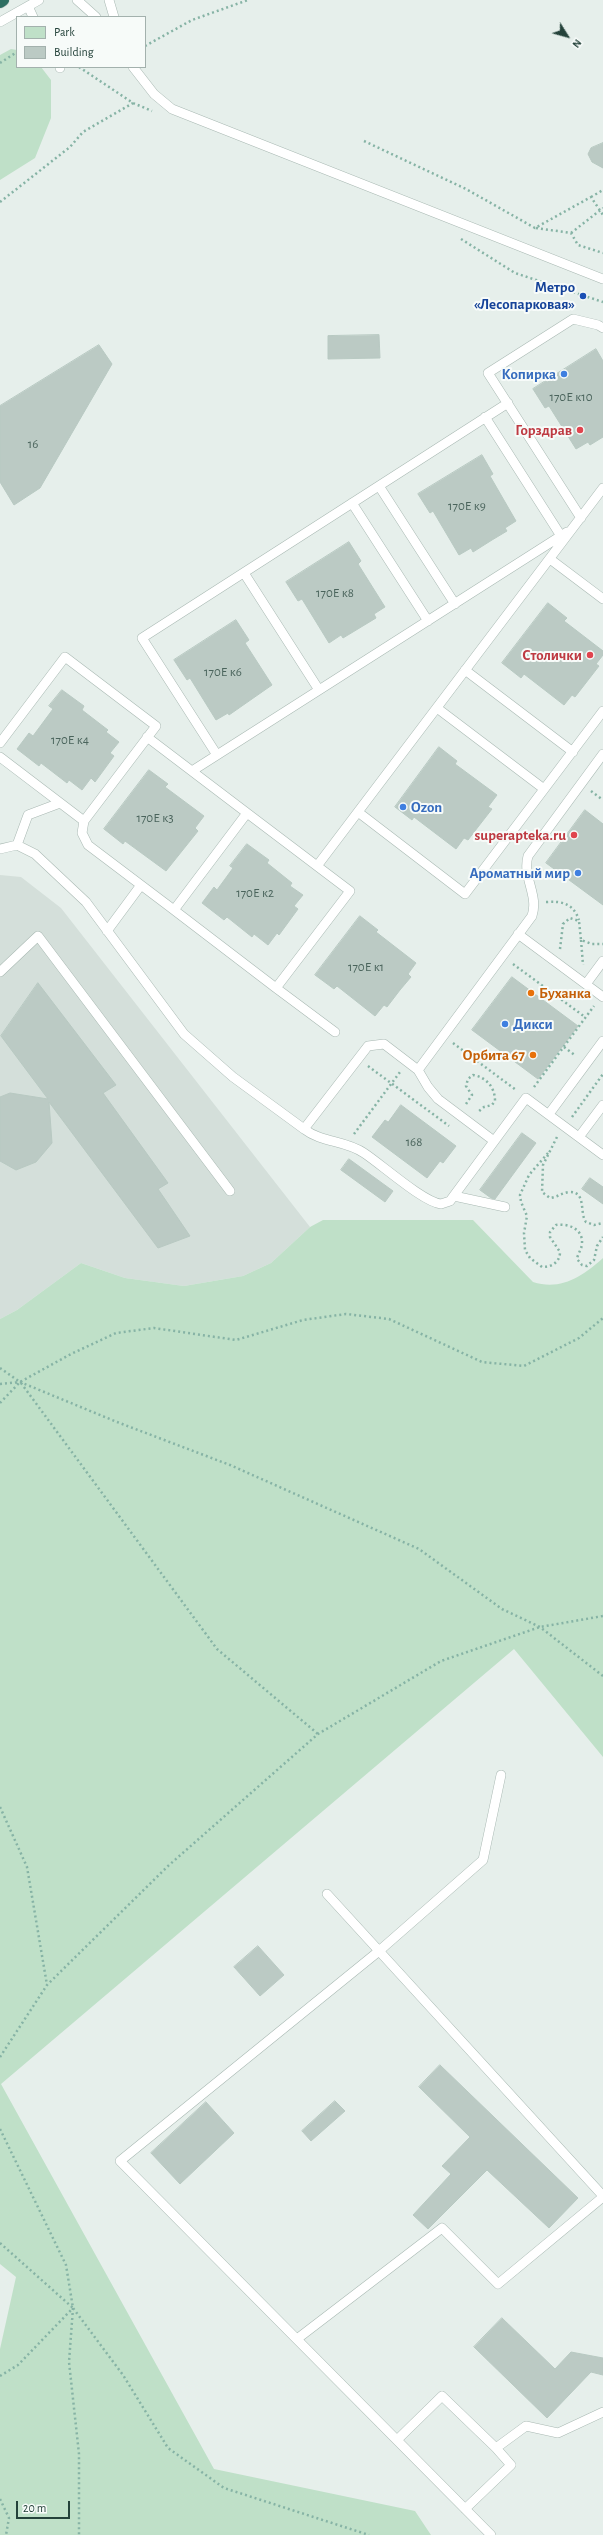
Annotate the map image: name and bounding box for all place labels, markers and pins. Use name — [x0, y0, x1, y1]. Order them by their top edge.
place label: Метро «Лесопарковая» — [474, 278, 575, 313]
marker: Метро «Лесопарковая» — [578, 291, 588, 301]
place label: Копирка — [502, 365, 556, 383]
marker: Копирка — [559, 369, 569, 379]
place label: Горздрав — [515, 421, 572, 439]
marker: Горздрав — [575, 425, 585, 435]
place label: Столички — [522, 646, 582, 664]
marker: Столички — [585, 650, 595, 660]
place label: Ozon — [411, 798, 442, 816]
marker: Ozon — [398, 802, 408, 812]
place label: superapteka.ru — [475, 826, 566, 844]
marker: superapteka.ru — [569, 830, 579, 840]
place label: Ароматный мир — [470, 864, 570, 882]
marker: Ароматный мир — [573, 868, 583, 878]
place label: Буханка — [539, 984, 591, 1002]
marker: Буханка — [526, 988, 536, 998]
place label: Дикси — [513, 1015, 553, 1033]
marker: Дикси — [500, 1019, 510, 1029]
place label: Орбита 67 — [463, 1046, 525, 1064]
marker: Орбита 67 — [528, 1050, 538, 1060]

